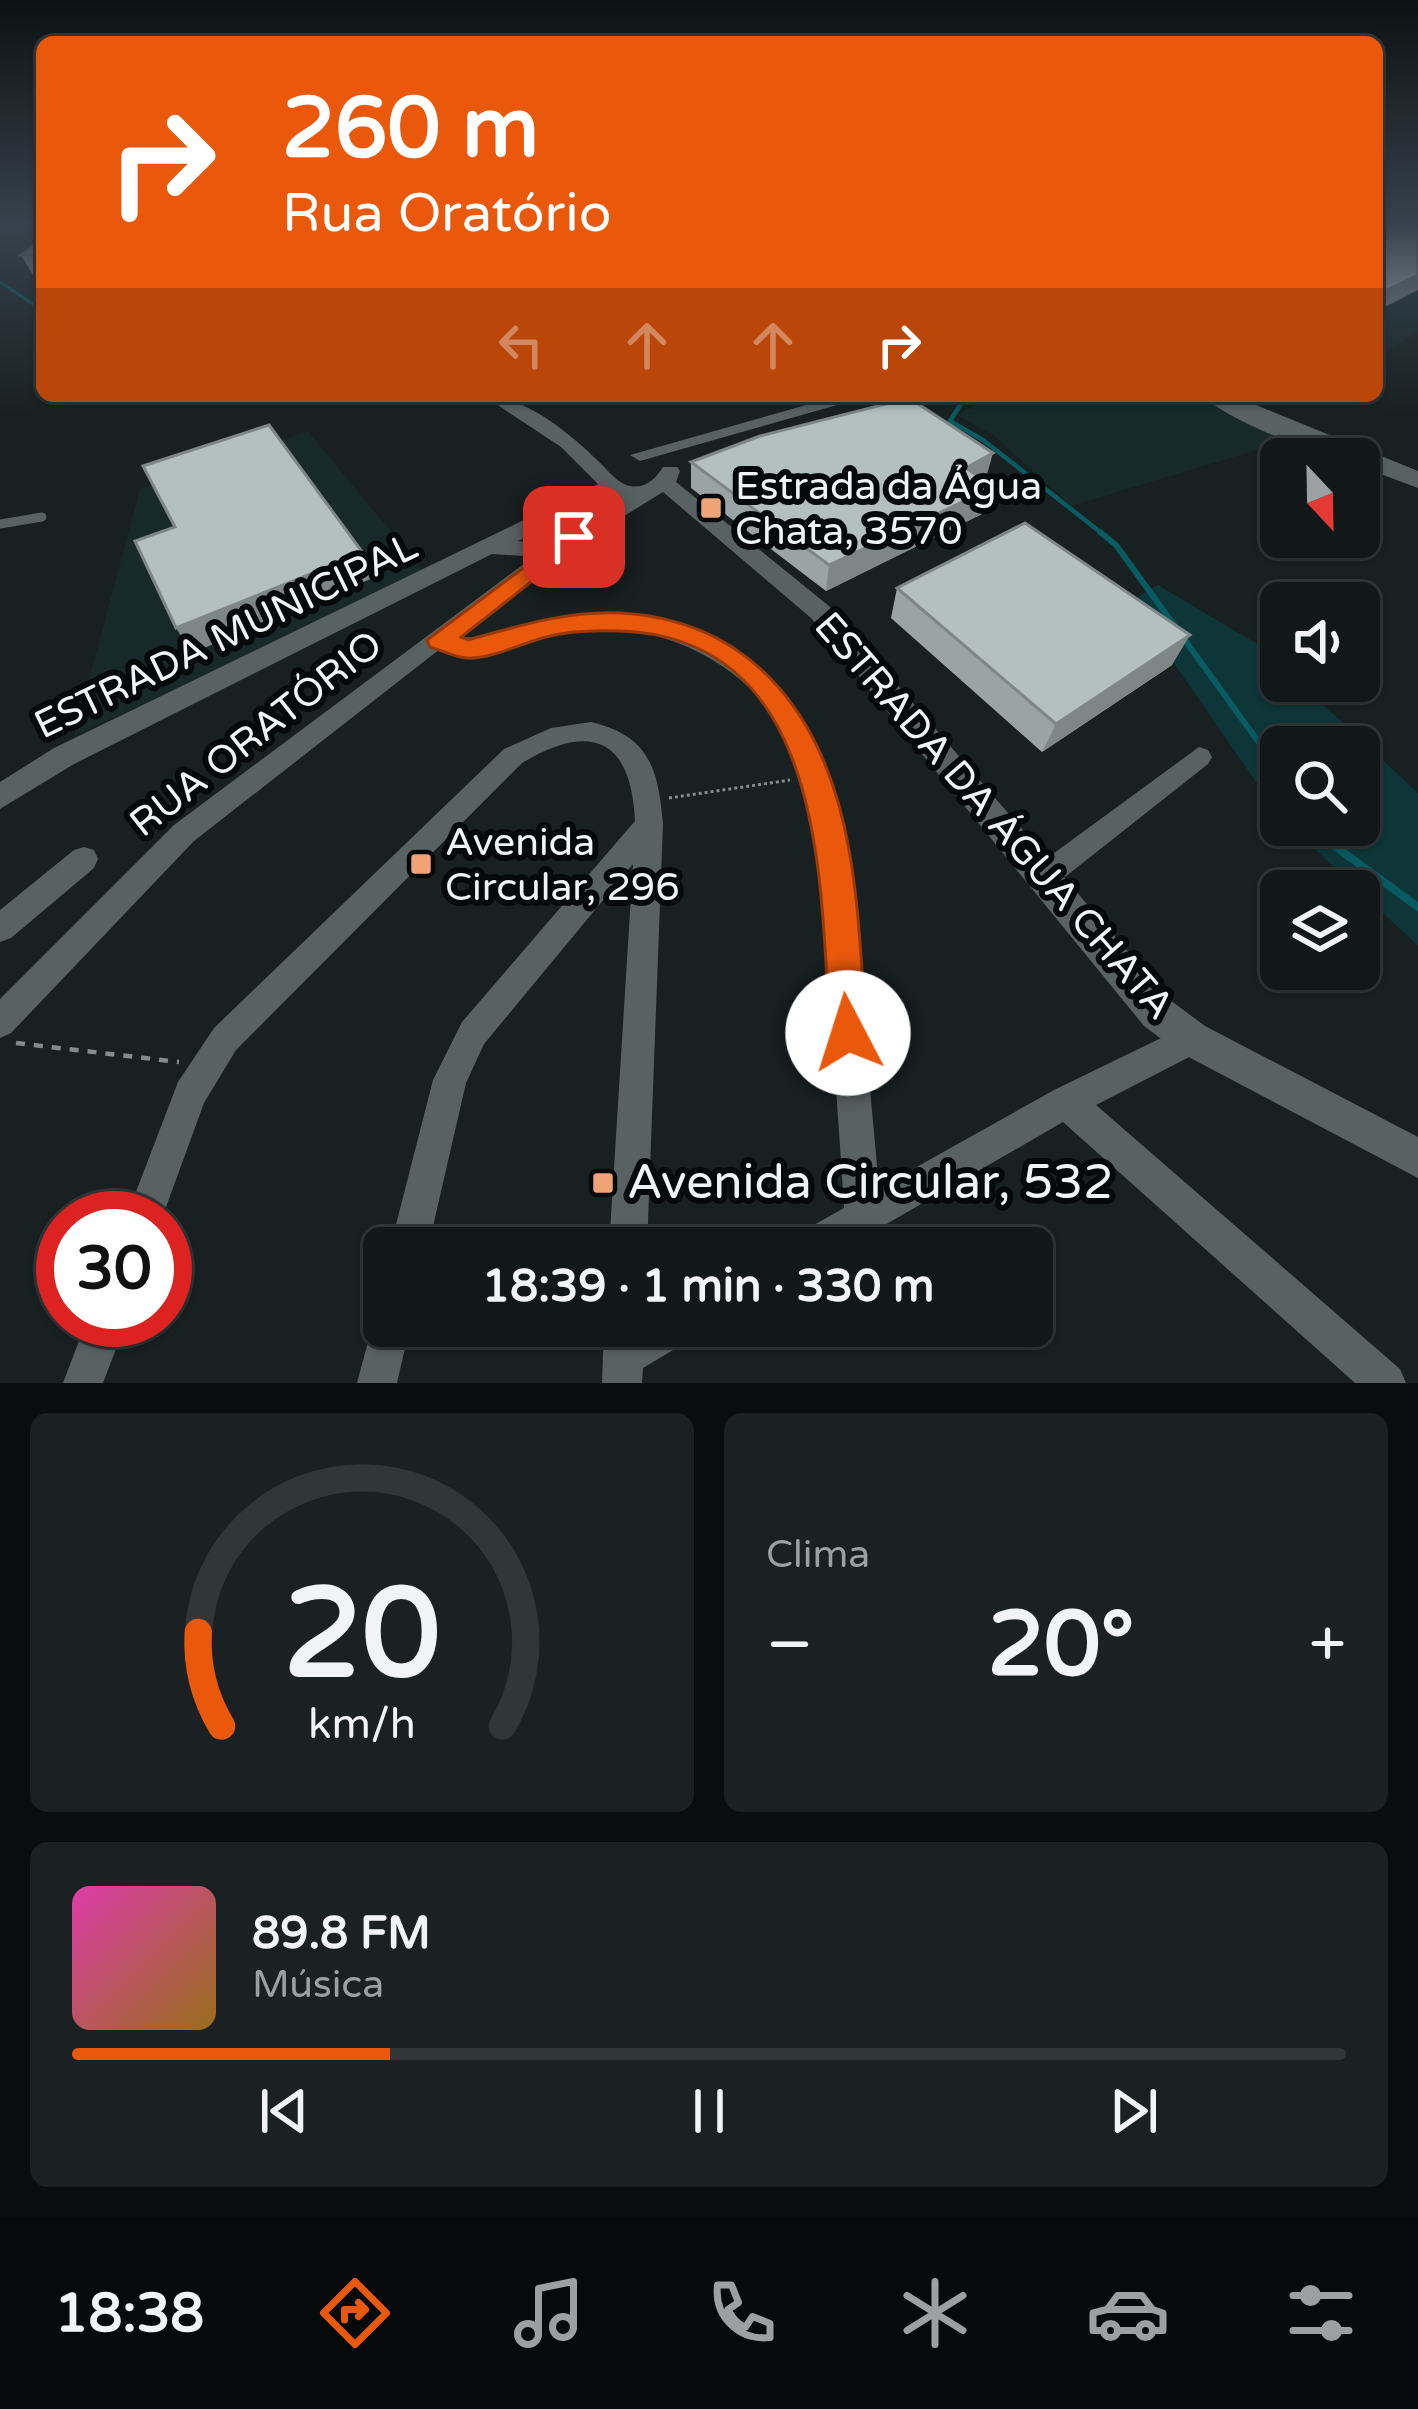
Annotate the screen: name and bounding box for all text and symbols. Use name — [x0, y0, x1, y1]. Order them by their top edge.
text: 260 m — [282, 79, 539, 180]
icon: right — [84, 84, 240, 240]
text: Rua Oratório — [282, 181, 612, 246]
icon: left — [488, 312, 554, 378]
icon: ahead — [614, 312, 680, 378]
icon: ahead — [740, 312, 806, 378]
icon: right — [866, 312, 932, 378]
north arrow — [1260, 438, 1380, 558]
map controls — [1260, 438, 1380, 990]
place label: Estrada da Água Chata, 3570 — [735, 463, 1042, 555]
pin — [523, 486, 625, 588]
marker: Estrada da Água Chata, 3570 — [698, 495, 724, 521]
icon: arrive — [541, 504, 607, 570]
street label: ESTRADA MUNICIPAL — [27, 523, 425, 749]
button: sound — [1260, 582, 1380, 702]
street label: ESTRADA DA ÁGUA CHATA — [804, 603, 1184, 1029]
street label: RUA ORATÓRIO — [121, 621, 391, 847]
button: search — [1260, 726, 1380, 846]
place label: Avenida Circular, 296 — [445, 819, 680, 911]
marker: Avenida Circular, 296 — [408, 851, 434, 877]
button: layers — [1260, 870, 1380, 990]
position arrow — [785, 970, 911, 1096]
place label: Avenida Circular, 532 — [627, 1154, 1113, 1212]
marker: Avenida Circular, 532 — [590, 1170, 616, 1196]
speed limit sign: 30 — [36, 1191, 192, 1347]
text: 18:39 · 1 min · 330 m — [482, 1260, 934, 1314]
text: Clima — [766, 1531, 870, 1578]
text: 20 — [284, 1560, 440, 1711]
text: 20° — [987, 1591, 1134, 1700]
text: − — [766, 1605, 813, 1685]
text: + — [1309, 1605, 1346, 1685]
text: km/h — [308, 1698, 416, 1749]
text: 89.8 FM — [252, 1907, 431, 1961]
text: Música — [252, 1961, 384, 2008]
icon: previous — [251, 2078, 317, 2144]
icon: pause — [676, 2078, 742, 2144]
icon: next — [1101, 2078, 1167, 2144]
icon: directions — [313, 2271, 397, 2355]
icon: music — [507, 2271, 591, 2355]
icon: phone — [700, 2271, 784, 2355]
icon: climate — [893, 2271, 977, 2355]
icon: car — [1086, 2271, 1170, 2355]
icon: filters — [1279, 2271, 1363, 2355]
text: 18:38 — [55, 2281, 204, 2346]

